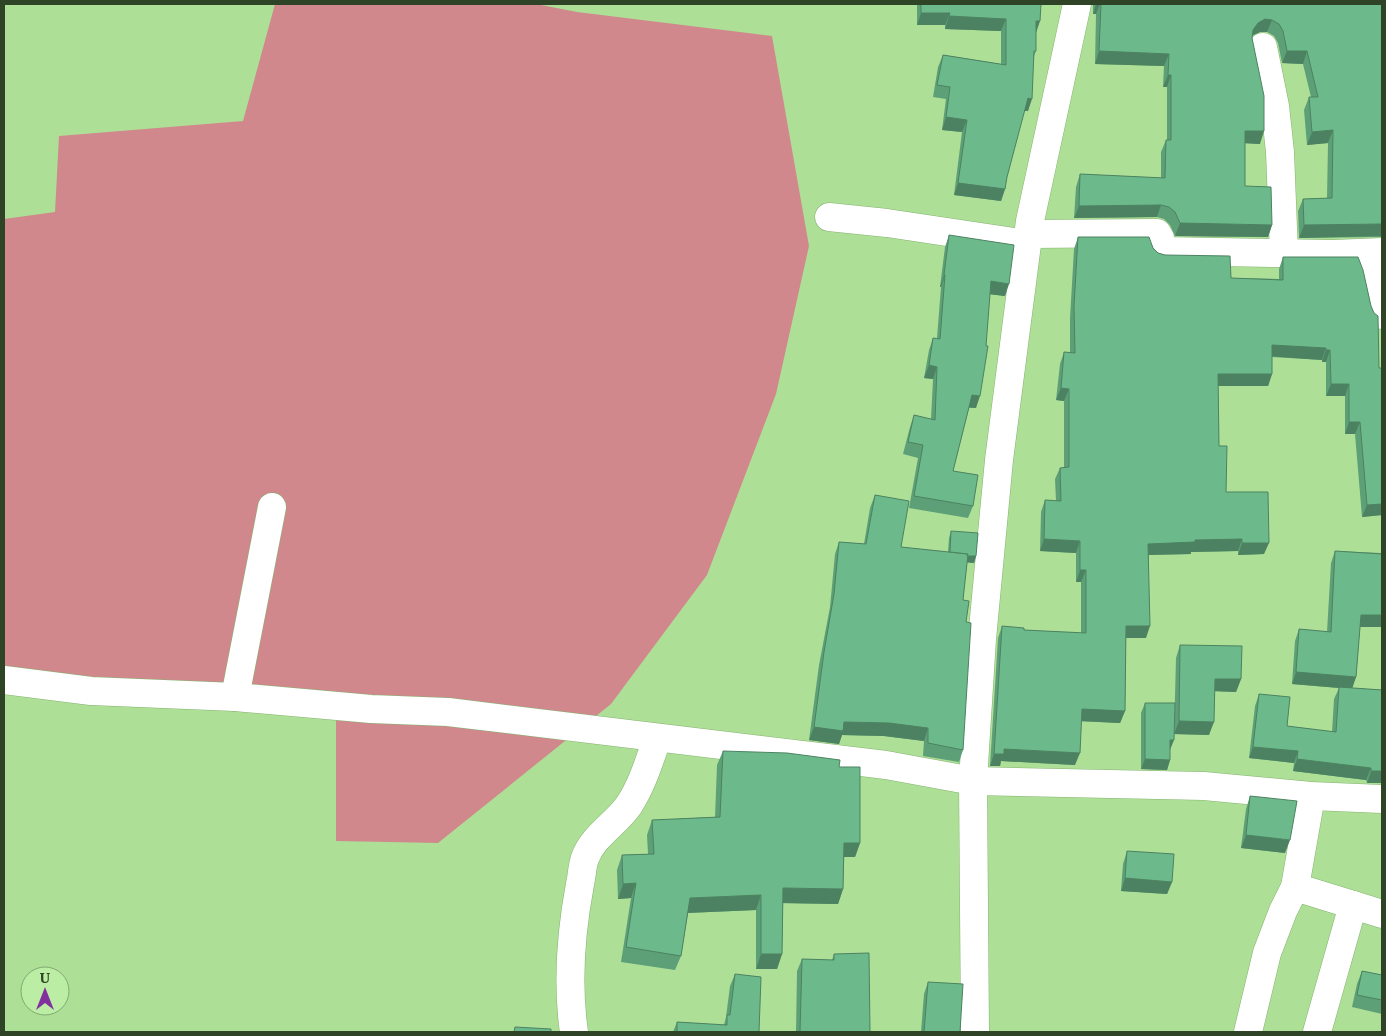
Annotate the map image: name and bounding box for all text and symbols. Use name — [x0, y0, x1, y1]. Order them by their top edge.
north arrow — [20, 966, 70, 1016]
text: U — [40, 969, 51, 987]

